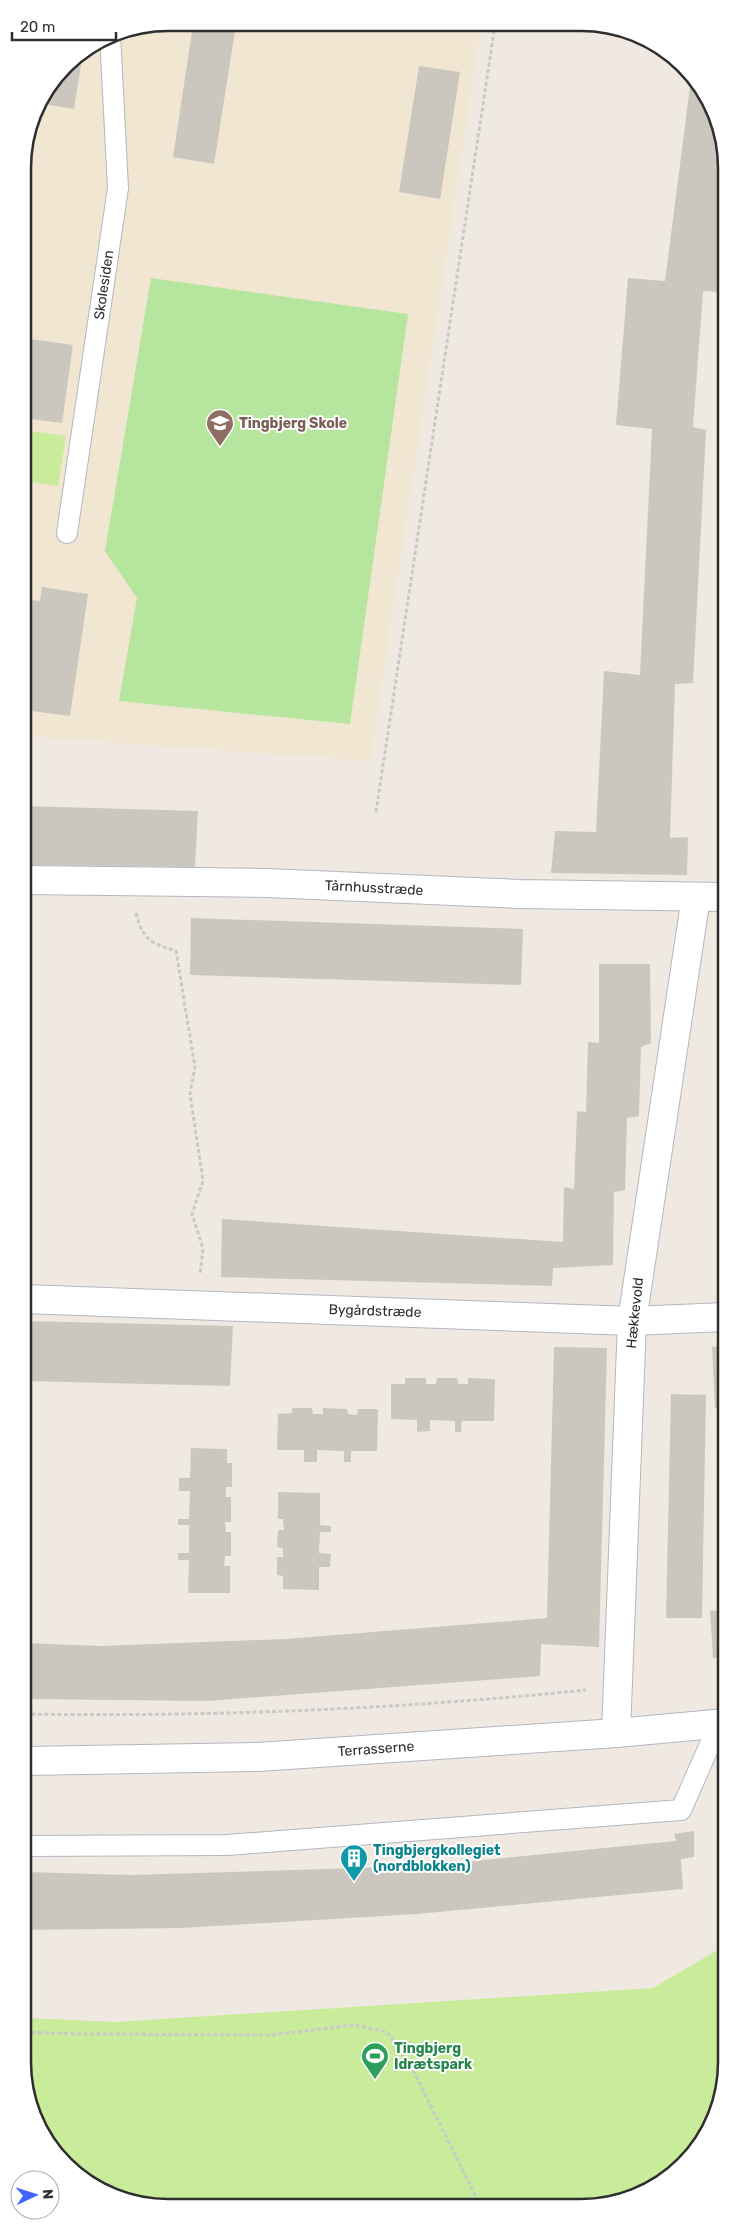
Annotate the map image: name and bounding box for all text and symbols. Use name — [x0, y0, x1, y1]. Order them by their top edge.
scale bar — [12, 10, 116, 42]
text: 20 m — [20, 18, 55, 36]
street label: Skolesiden — [91, 249, 117, 321]
school or university icon: Tingbjerg Skole — [205, 408, 235, 447]
place label: Tingbjerg Skole — [239, 415, 347, 432]
street label: Tårnhusstræde — [324, 877, 424, 899]
street label: Hækkevold — [623, 1277, 647, 1349]
street label: Bygårdstræde — [328, 1301, 422, 1321]
street label: Terrasserne — [337, 1738, 415, 1760]
place label: Tingbjergkollegiet (nordblokken) — [373, 1842, 501, 1875]
building icon: Tingbjergkollegiet (nordblokken) — [339, 1843, 369, 1882]
place label: Tingbjerg Idrætspark — [394, 2040, 473, 2073]
sports icon: Tingbjerg Idrætspark — [360, 2041, 390, 2080]
north arrow — [10, 2170, 60, 2220]
text: N — [39, 2189, 56, 2200]

